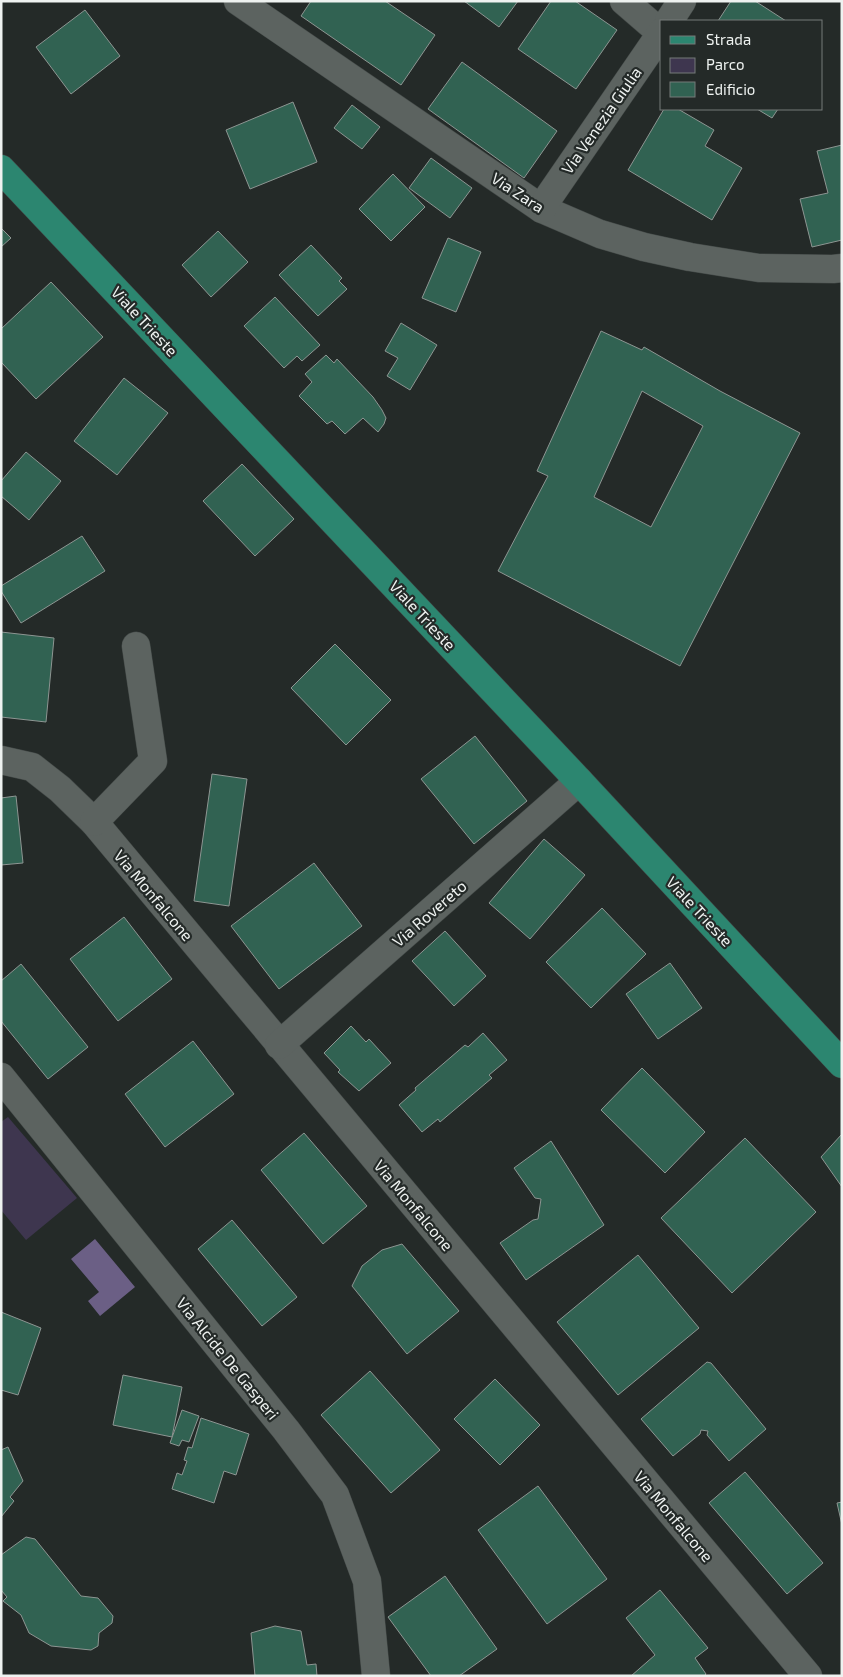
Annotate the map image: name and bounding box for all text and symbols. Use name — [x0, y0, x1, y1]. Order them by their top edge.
legend — [660, 20, 823, 110]
text: Strada — [706, 30, 751, 48]
text: Parco — [706, 55, 745, 73]
street label: Via Venezia Giulia — [557, 63, 645, 177]
text: Edificio — [706, 80, 755, 98]
street label: Via Zara — [488, 168, 548, 216]
street label: Viale Trieste — [108, 282, 182, 360]
street label: Viale Trieste — [386, 576, 460, 654]
street label: Via Monfalcone — [110, 846, 198, 944]
street label: Viale Trieste — [663, 872, 737, 950]
street label: Via Rovereto — [388, 876, 470, 950]
street label: Via Monfalcone — [370, 1156, 458, 1254]
street label: Via Alcide De Gasperi — [173, 1293, 283, 1423]
street label: Via Monfalcone — [630, 1467, 718, 1565]

